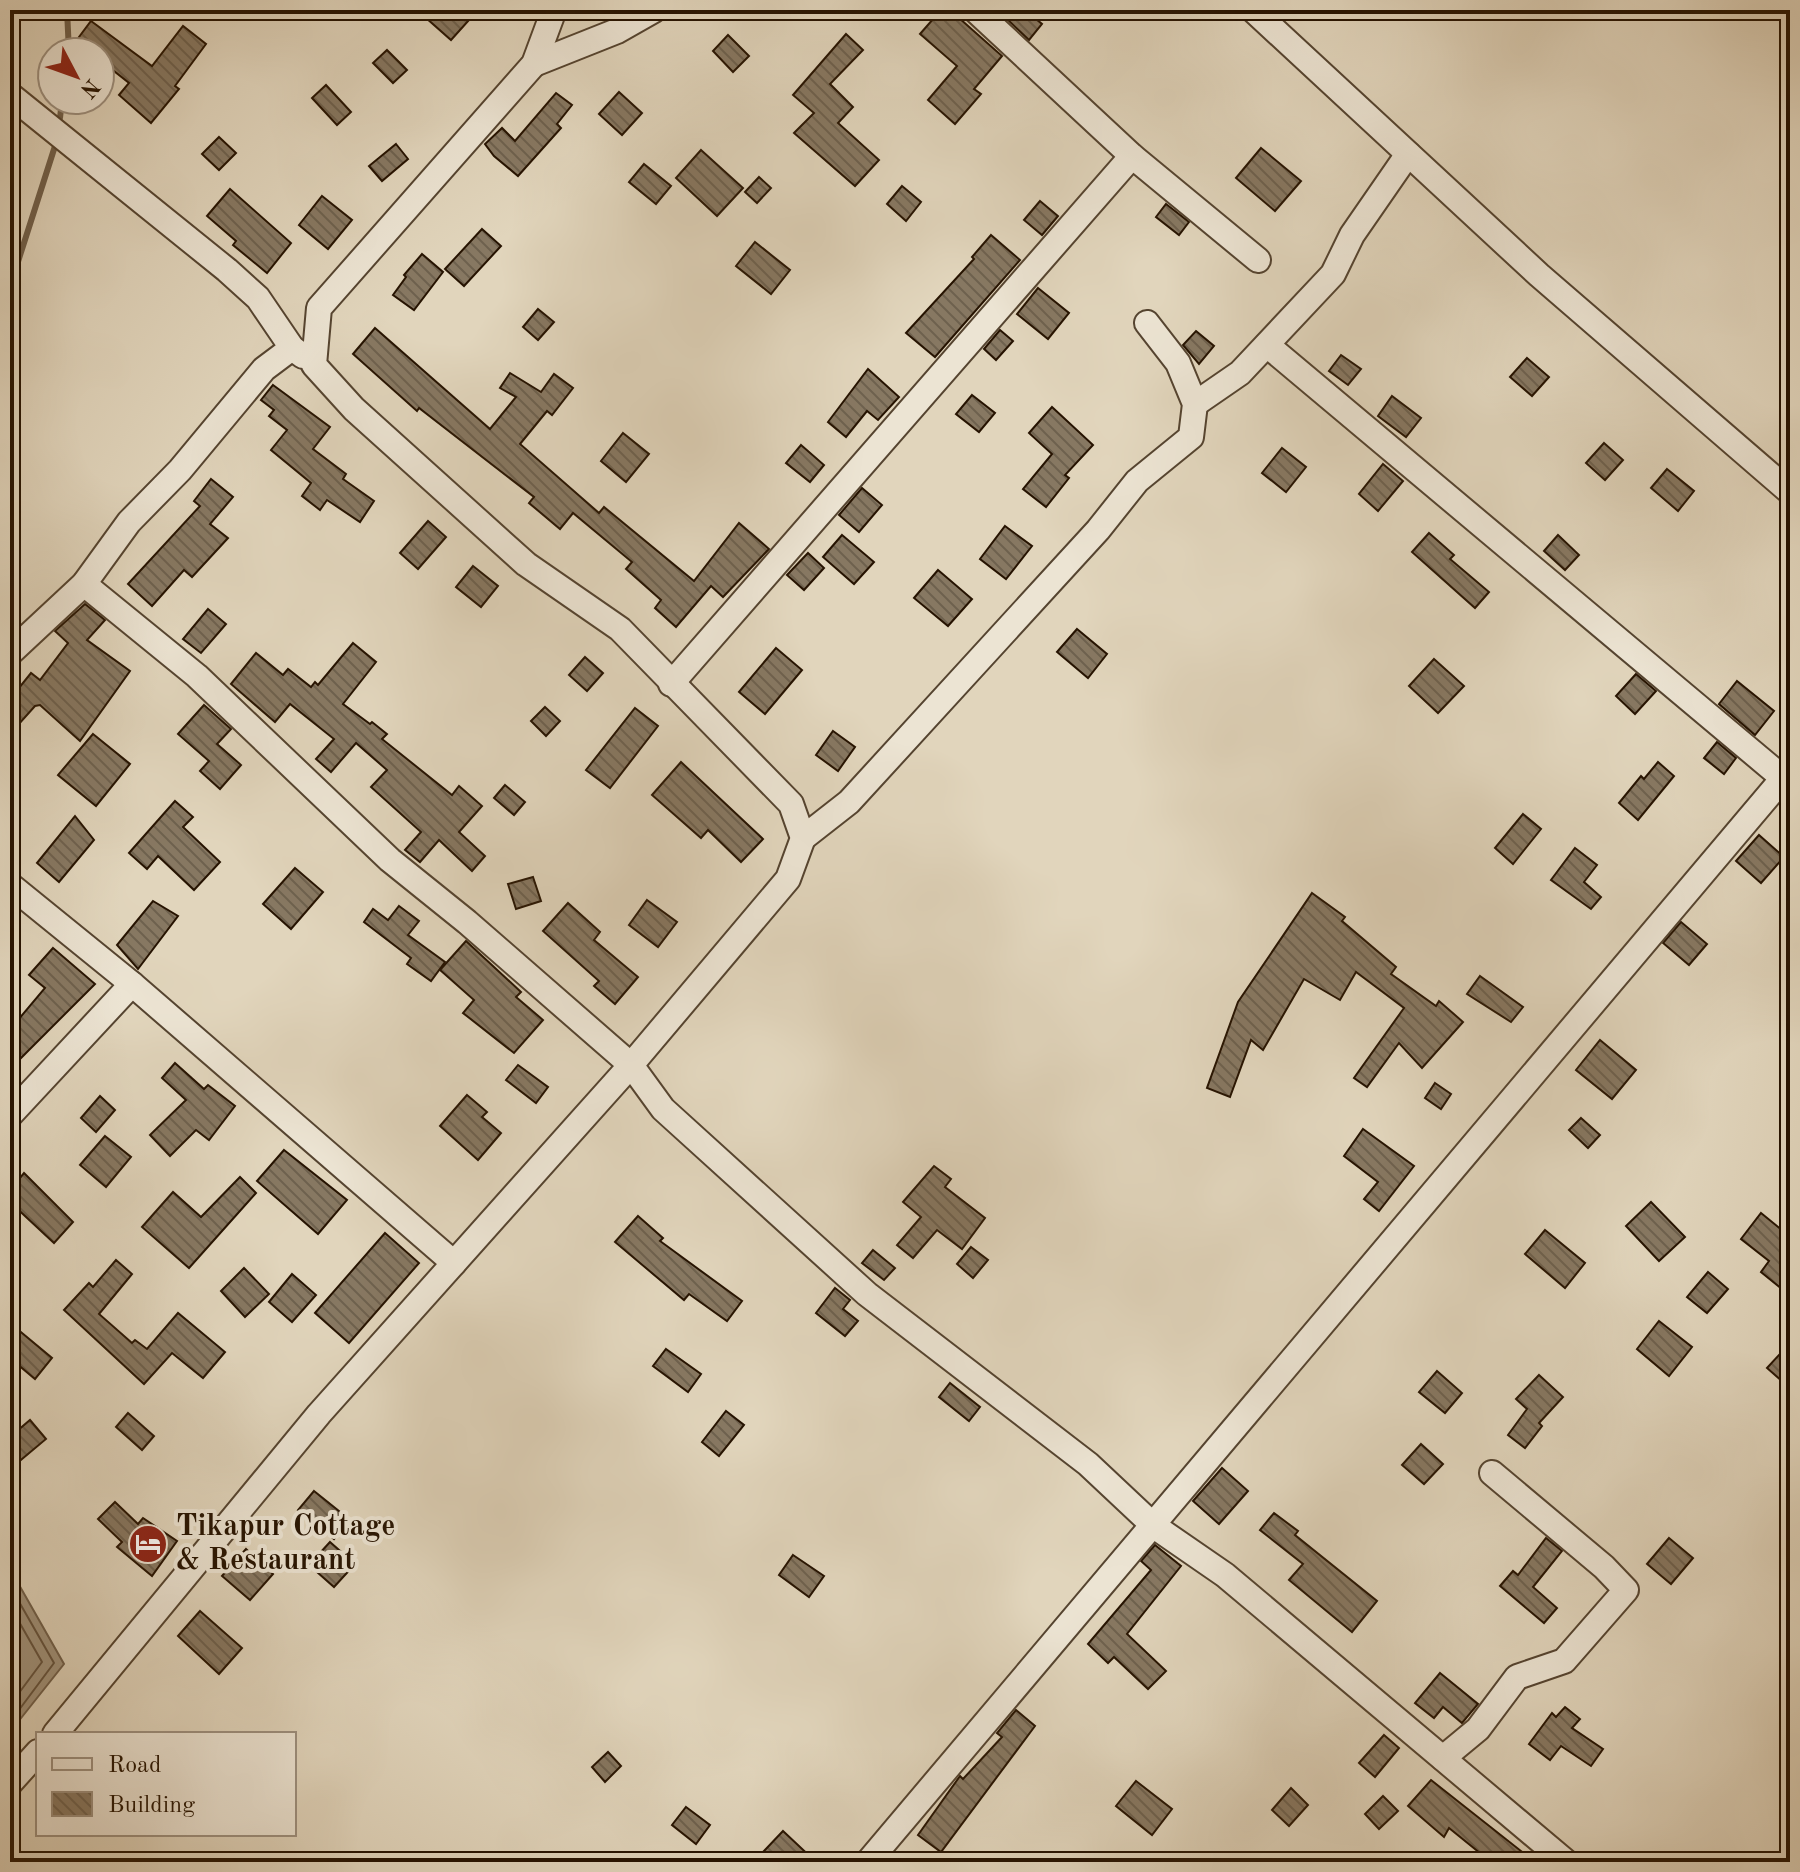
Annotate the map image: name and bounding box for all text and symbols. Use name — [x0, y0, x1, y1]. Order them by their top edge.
north arrow — [36, 36, 116, 116]
text: N — [76, 74, 103, 102]
place label: Tikapur Cottage & Restaurant — [176, 1512, 395, 1576]
hotel icon: Tikapur Cottage & Restaurant — [127, 1523, 169, 1565]
legend — [36, 1732, 296, 1836]
text: Road — [108, 1754, 161, 1778]
text: Building — [108, 1794, 195, 1818]

